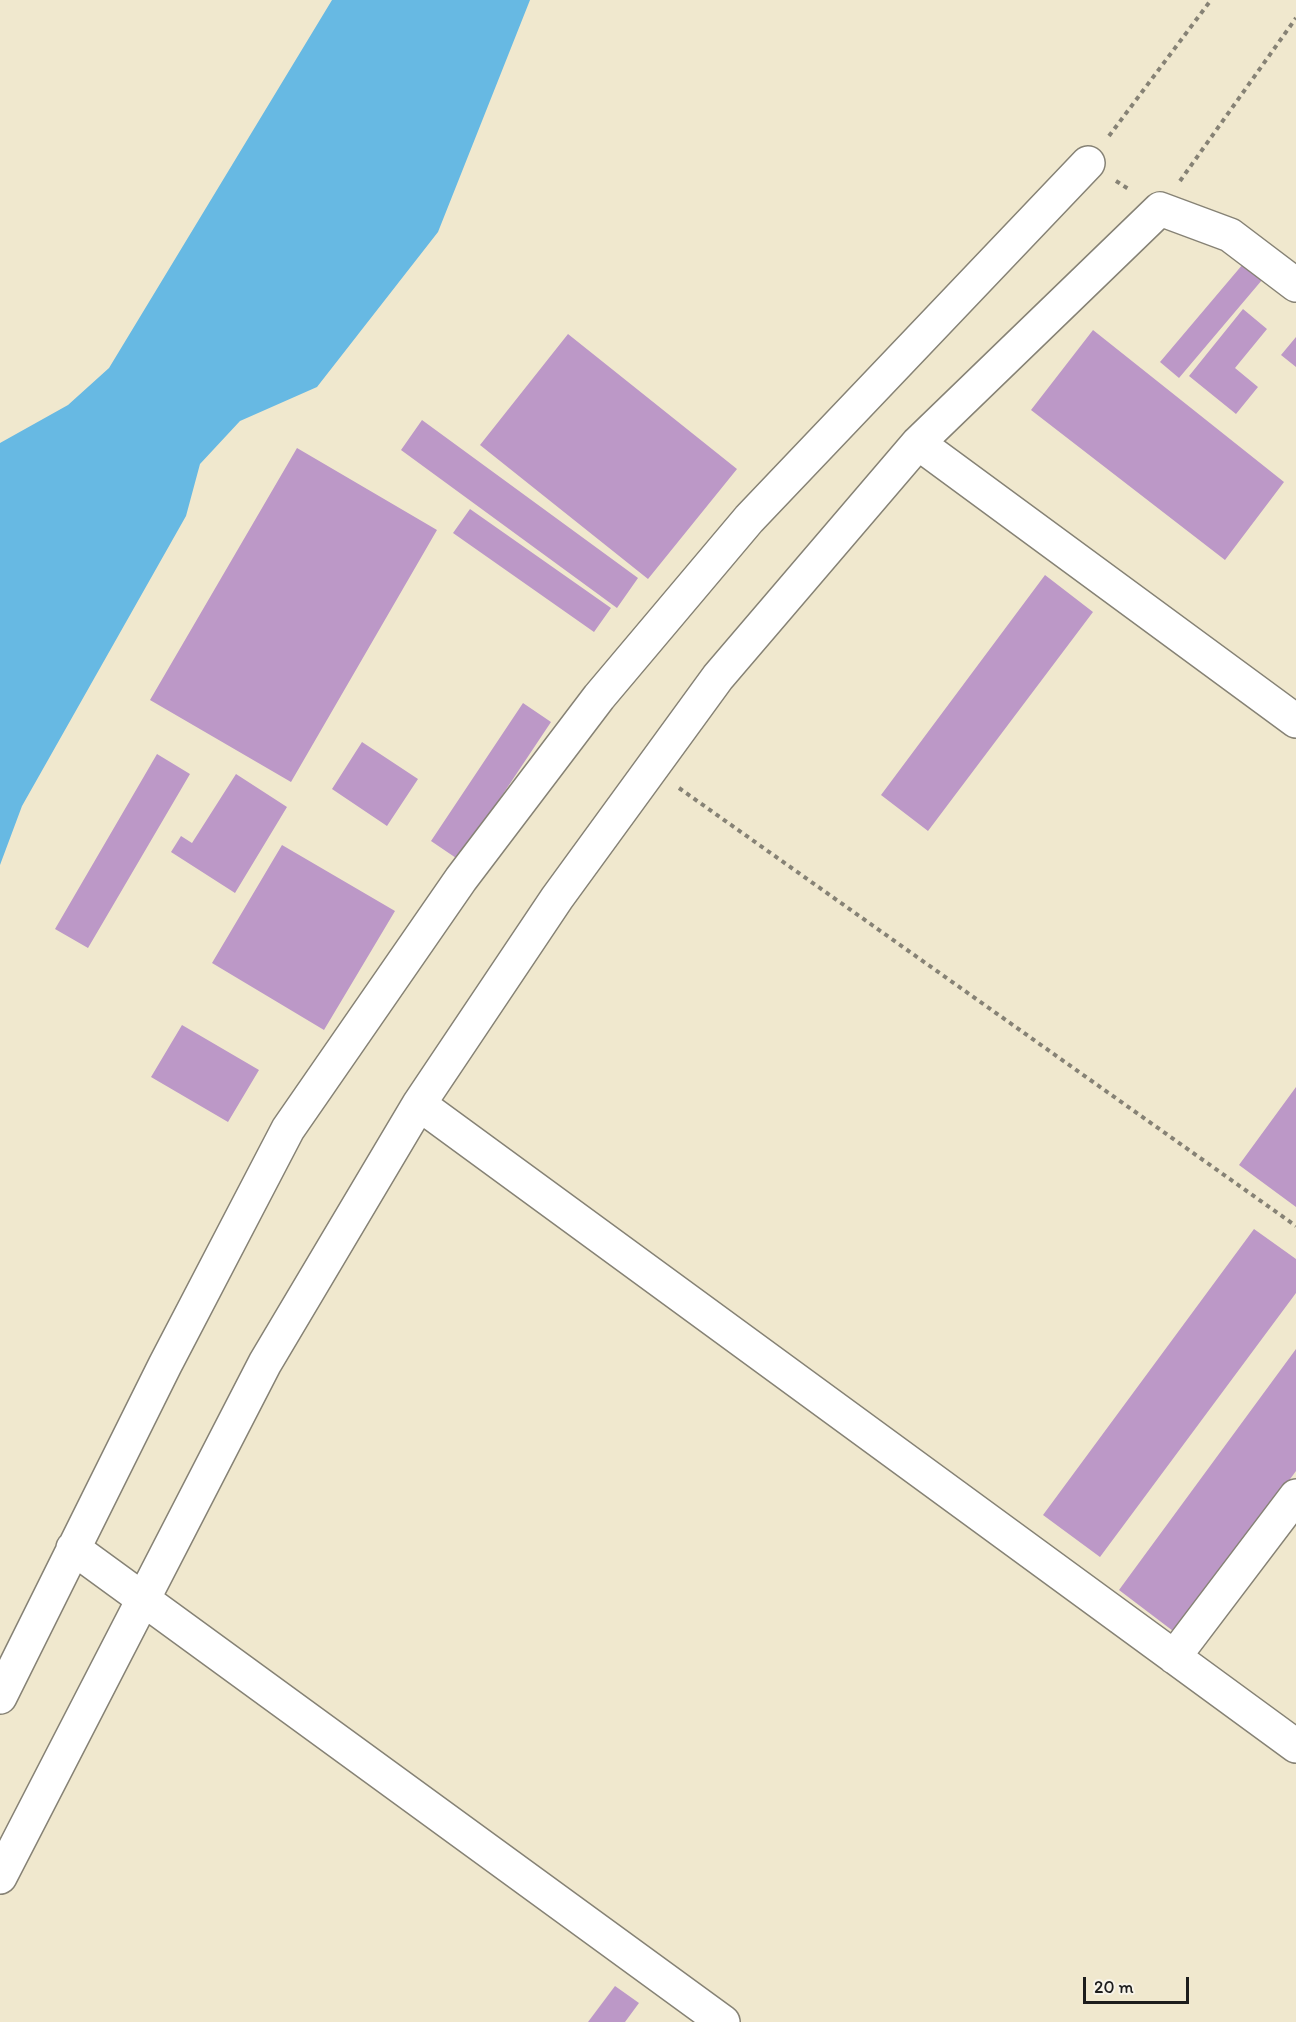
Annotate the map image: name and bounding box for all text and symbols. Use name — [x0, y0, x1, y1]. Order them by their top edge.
scale bar — [1086, 1965, 1192, 2003]
text: 20 m — [1094, 1976, 1134, 1998]

